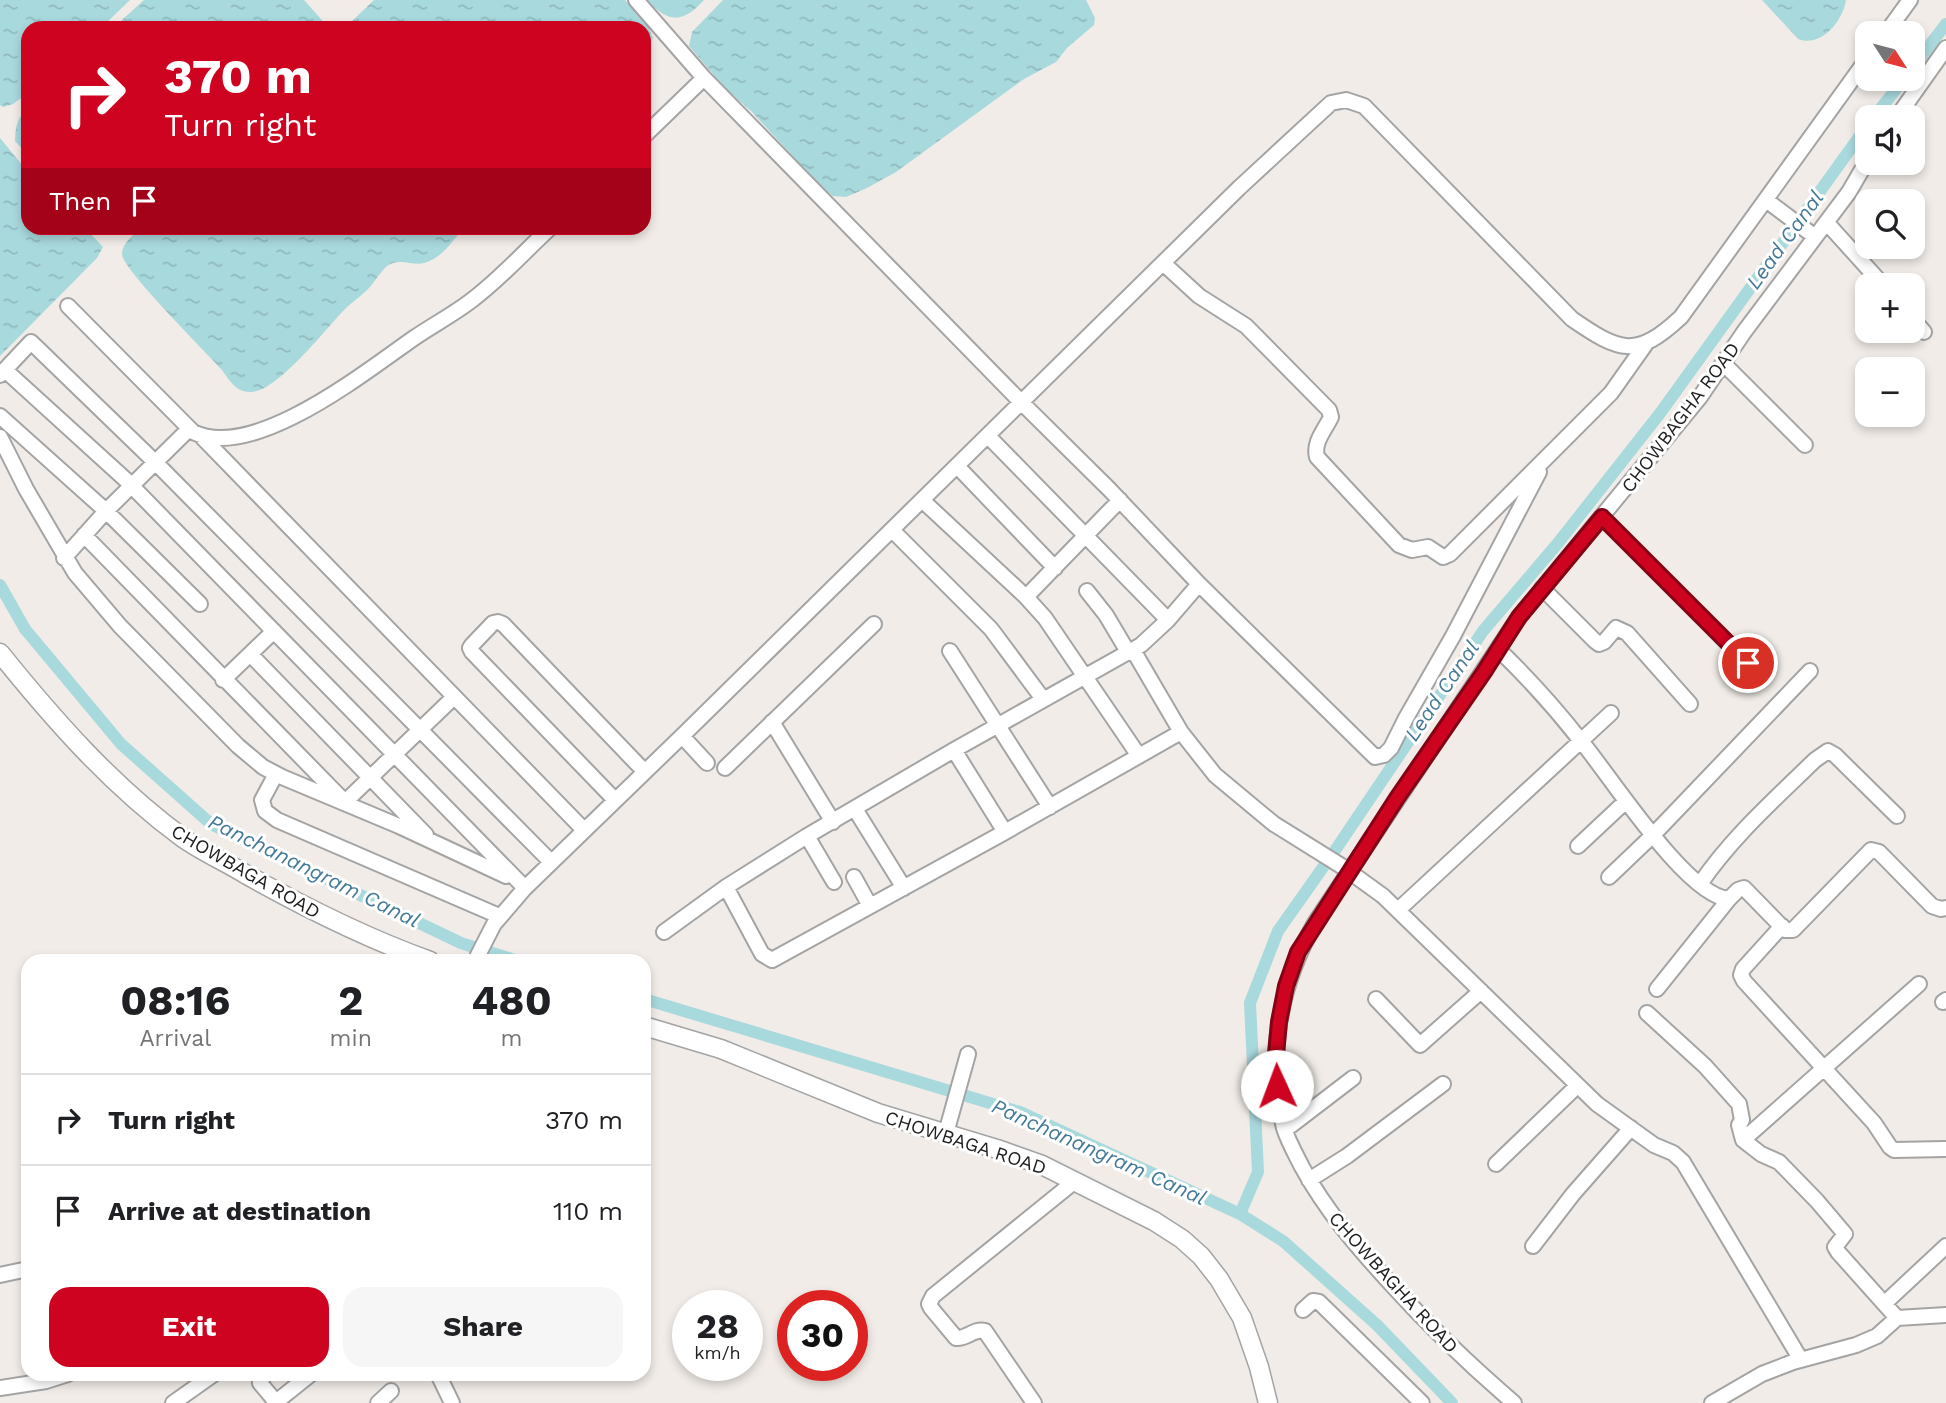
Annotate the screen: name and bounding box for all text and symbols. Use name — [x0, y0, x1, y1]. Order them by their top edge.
north arrow — [1855, 21, 1925, 91]
map controls — [1855, 21, 1925, 427]
text: 370 m — [164, 47, 312, 105]
icon: right — [49, 49, 140, 140]
button: sound — [1855, 105, 1925, 175]
text: Turn right — [164, 106, 316, 144]
icon: arrive — [125, 182, 163, 220]
text: Then — [49, 186, 111, 216]
water label: Lead Canal — [1741, 186, 1829, 294]
button: search — [1855, 189, 1925, 259]
button: + — [1855, 273, 1925, 343]
street label: CHOWBAGHA ROAD — [1616, 338, 1744, 497]
button: − — [1855, 357, 1925, 427]
pin — [1718, 633, 1778, 693]
water label: Lead Canal — [1399, 636, 1484, 746]
icon: arrive — [1729, 644, 1767, 682]
water label: Panchanangram Canal — [205, 808, 424, 933]
street label: CHOWBAGA ROAD — [167, 819, 324, 923]
text: 08:16 — [120, 976, 230, 1025]
text: 2 — [338, 976, 363, 1025]
text: 480 — [471, 976, 552, 1025]
text: Arrival — [139, 1025, 211, 1052]
text: min — [330, 1025, 372, 1052]
text: m — [500, 1025, 522, 1052]
position arrow — [1240, 1049, 1314, 1123]
water label: Panchanangram Canal — [988, 1093, 1210, 1210]
icon: right — [49, 1101, 87, 1139]
text: Turn right — [108, 1105, 235, 1135]
text: 370 m — [545, 1105, 623, 1135]
street label: CHOWBAGA ROAD — [882, 1106, 1049, 1179]
icon: arrive — [49, 1192, 87, 1230]
text: Arrive at destination — [108, 1196, 371, 1226]
text: 110 m — [553, 1196, 623, 1226]
street label: CHOWBAGHA ROAD — [1324, 1207, 1463, 1358]
button: Exit — [49, 1287, 329, 1367]
button: Share — [343, 1287, 623, 1367]
speed limit sign: 30 — [777, 1290, 868, 1381]
text: 28 — [696, 1305, 739, 1347]
text: km/h — [694, 1342, 741, 1363]

